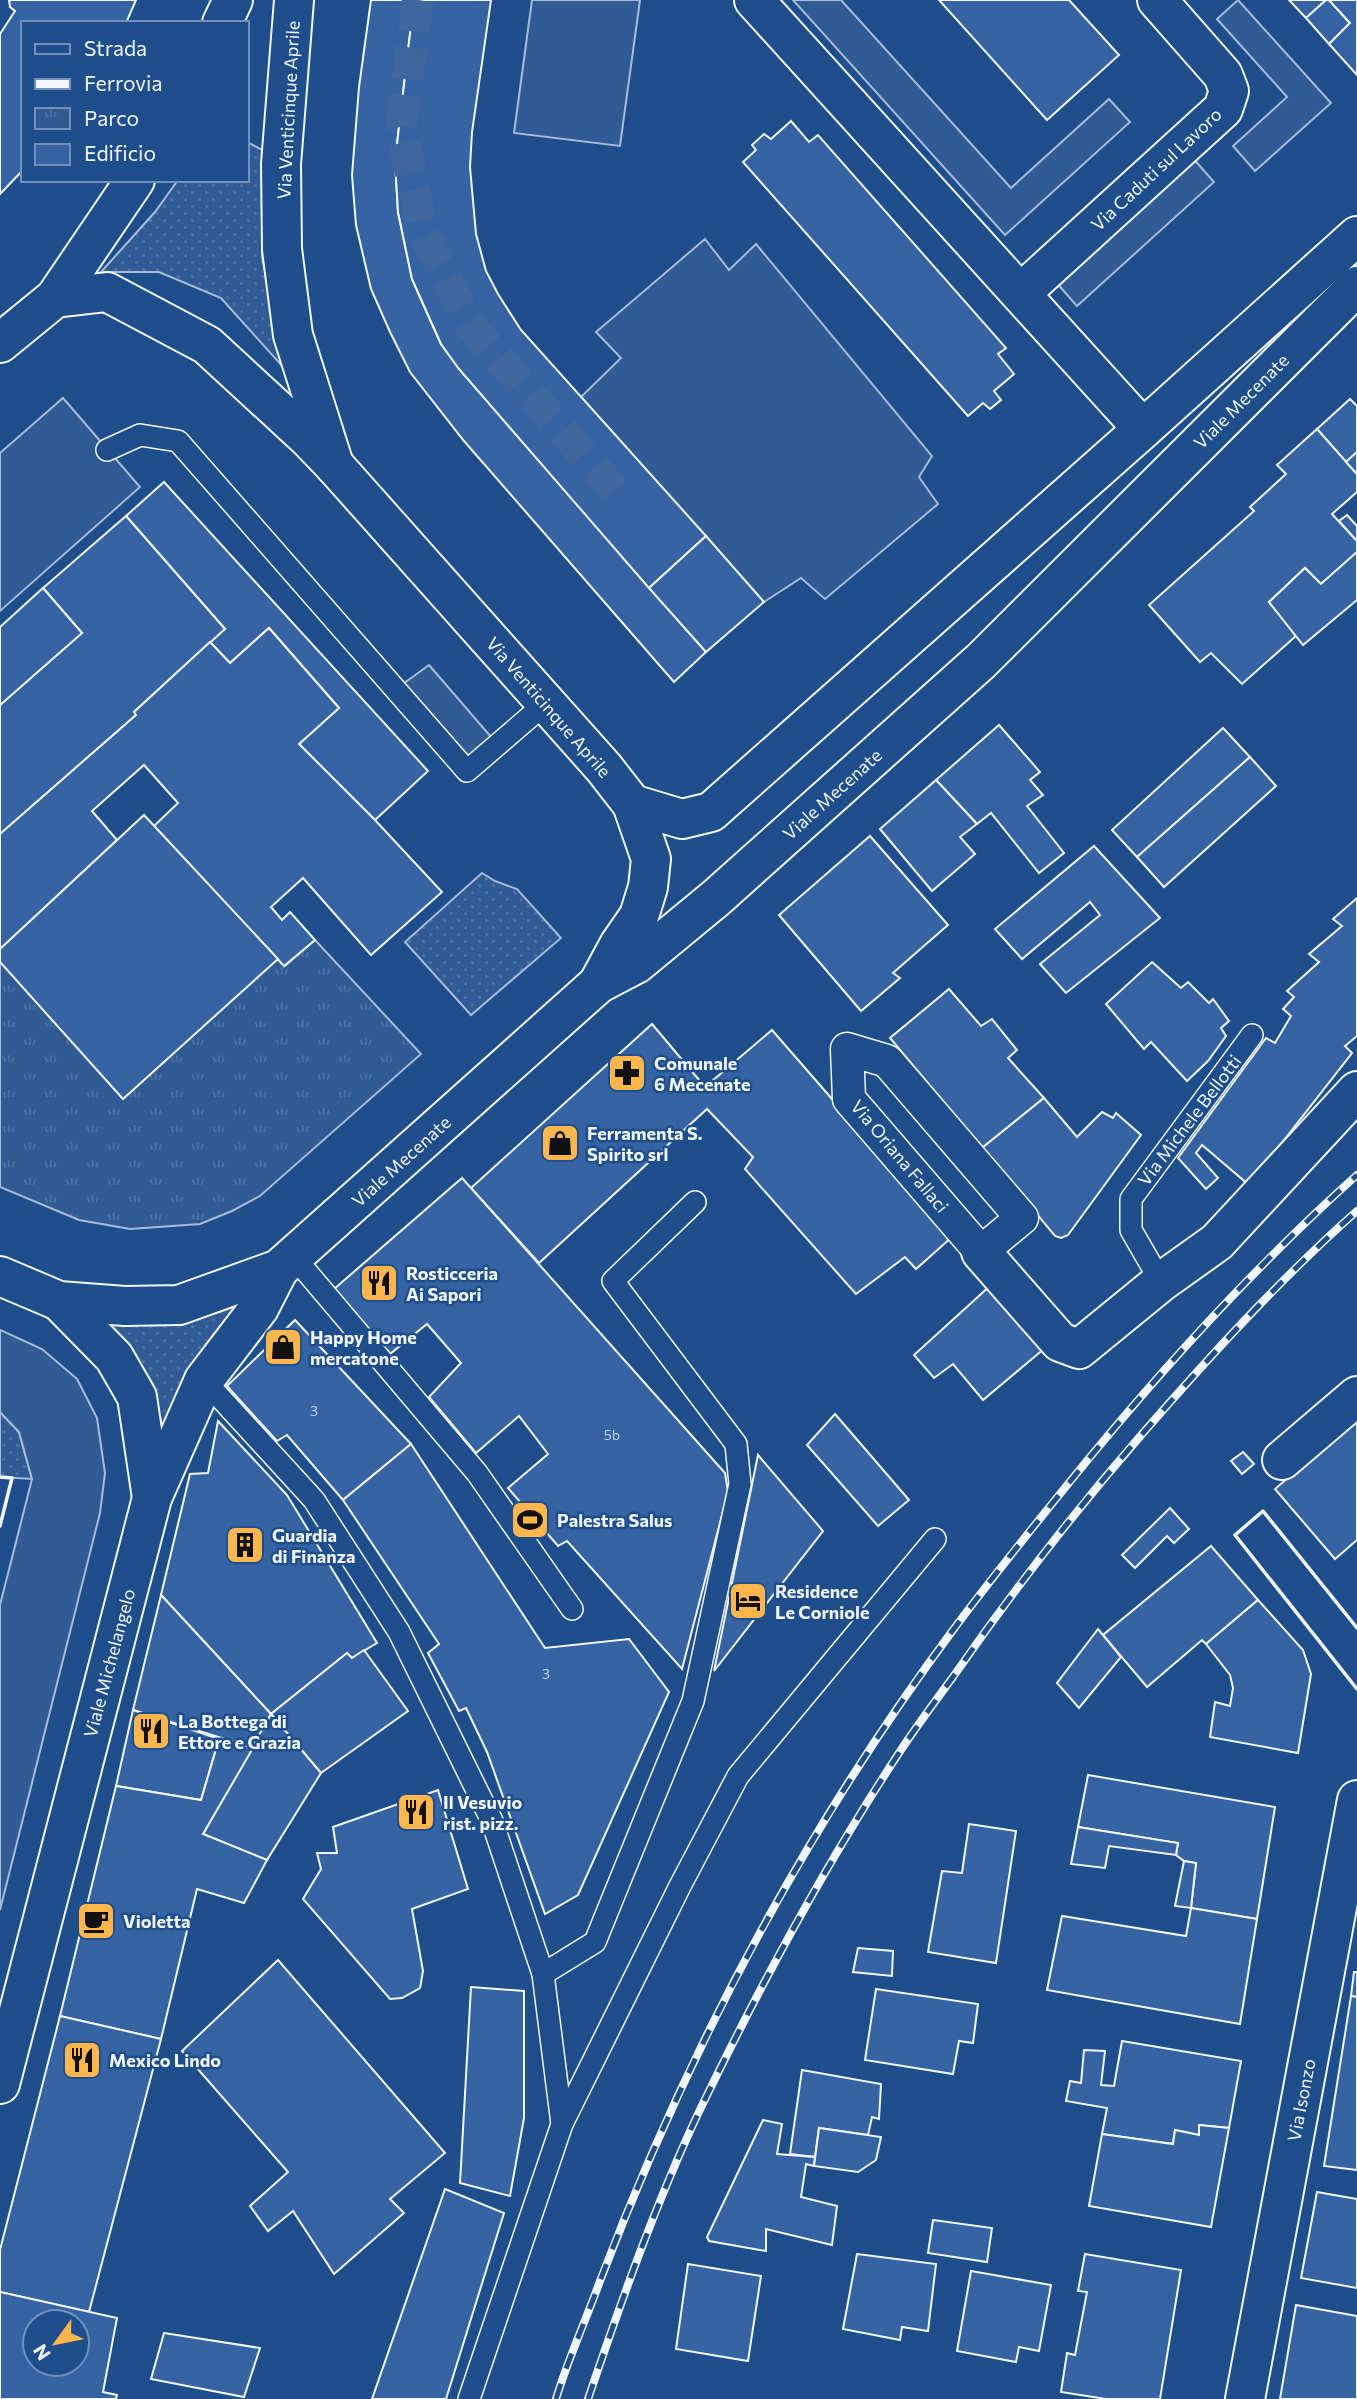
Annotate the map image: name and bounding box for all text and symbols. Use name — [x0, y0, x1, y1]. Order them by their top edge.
street label: Via Venticinque Aprile — [272, 20, 304, 200]
legend — [21, 21, 248, 182]
text: Strada — [84, 35, 147, 60]
text: Ferrovia — [84, 70, 162, 95]
street label: Via Caduti sul Lavoro — [1086, 103, 1226, 235]
text: Parco — [84, 105, 139, 130]
text: Edificio — [84, 140, 156, 165]
street label: Viale Mecenate — [1189, 349, 1293, 453]
street label: Via Venticinque Aprile — [482, 632, 616, 782]
street label: Viale Mecenate — [778, 744, 886, 844]
street label: Via Michele Bellotti — [1133, 1050, 1245, 1190]
pharmacy icon: Comunale 6 Mecenate — [606, 1052, 648, 1094]
place label: Comunale 6 Mecenate — [654, 1052, 750, 1095]
street label: Via Oriana Fallaci — [846, 1095, 954, 1217]
street label: Viale Mecenate — [347, 1111, 455, 1211]
shop icon: Ferramenta S. Spirito srl — [539, 1122, 581, 1164]
place label: Ferramenta S. Spirito srl — [587, 1122, 703, 1165]
restaurant icon: Rosticceria Ai Sapori — [358, 1262, 400, 1304]
place label: Rosticceria Ai Sapori — [406, 1262, 498, 1305]
shop icon: Happy Home mercatone — [262, 1326, 304, 1368]
place label: Happy Home mercatone — [310, 1326, 417, 1369]
house number: 3 — [310, 1402, 318, 1419]
house number: 5b — [604, 1426, 620, 1443]
sports icon: Palestra Salus — [509, 1499, 551, 1541]
place label: Palestra Salus — [557, 1509, 672, 1531]
building icon: Guardia di Finanza — [224, 1524, 266, 1566]
place label: Guardia di Finanza — [272, 1524, 355, 1567]
hotel icon: Residence Le Corniole — [727, 1580, 769, 1622]
place label: Residence Le Corniole — [775, 1580, 869, 1623]
street label: Viale Michelangelo — [79, 1586, 139, 1740]
house number: 3 — [542, 1665, 550, 1682]
restaurant icon: La Bottega di Ettore e Grazia — [130, 1710, 172, 1752]
place label: La Bottega di Ettore e Grazia — [178, 1710, 301, 1753]
restaurant icon: Il Vesuvio rist. pizz. — [395, 1791, 437, 1833]
place label: Il Vesuvio rist. pizz. — [443, 1791, 522, 1834]
cafe icon: Violetta — [75, 1900, 117, 1942]
place label: Violetta — [123, 1910, 191, 1932]
restaurant icon: Mexico Lindo — [61, 2039, 103, 2081]
place label: Mexico Lindo — [109, 2049, 221, 2071]
street label: Via Isonzo — [1282, 2057, 1320, 2143]
north arrow — [21, 2308, 91, 2378]
text: N — [28, 2340, 55, 2365]

